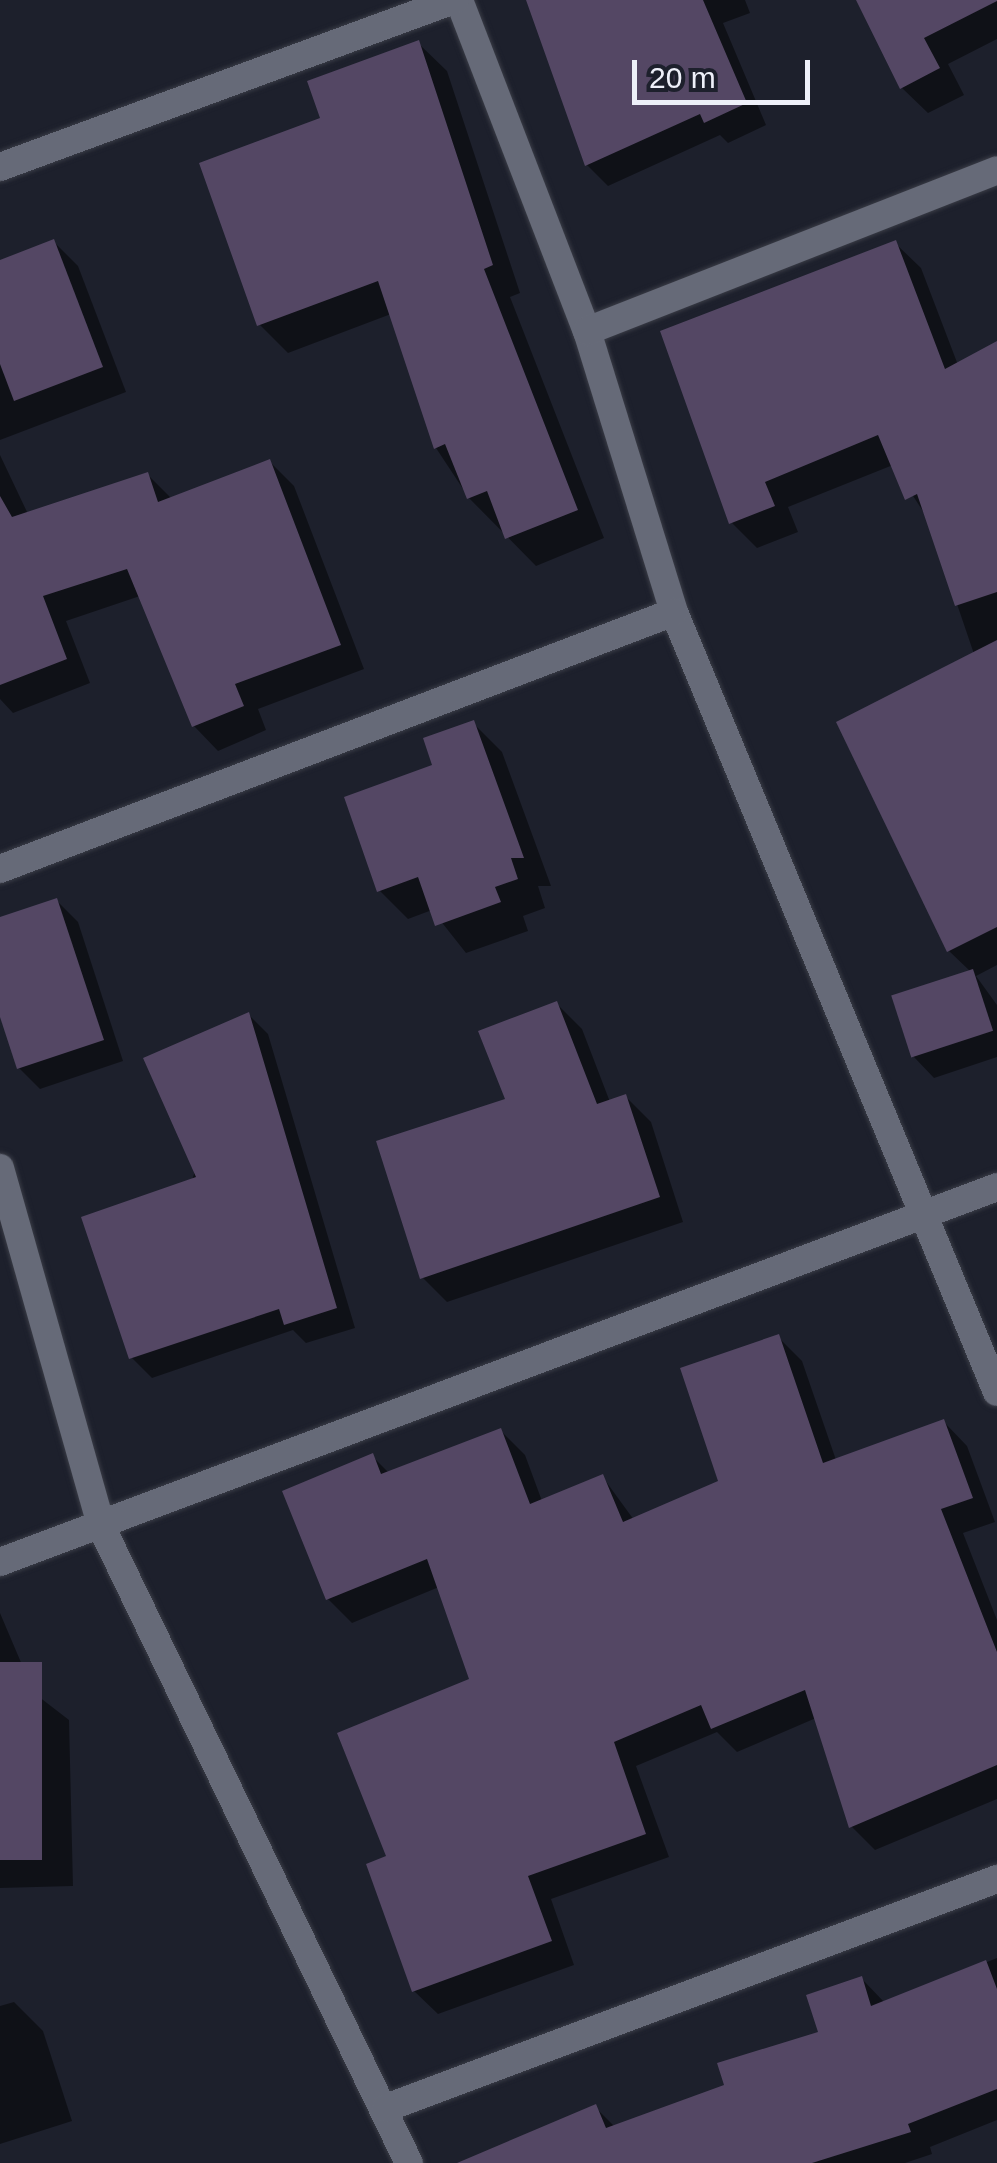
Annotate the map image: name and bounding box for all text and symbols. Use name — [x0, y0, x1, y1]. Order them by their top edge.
scale bar — [637, 40, 814, 102]
text: 20 m — [649, 61, 716, 94]

